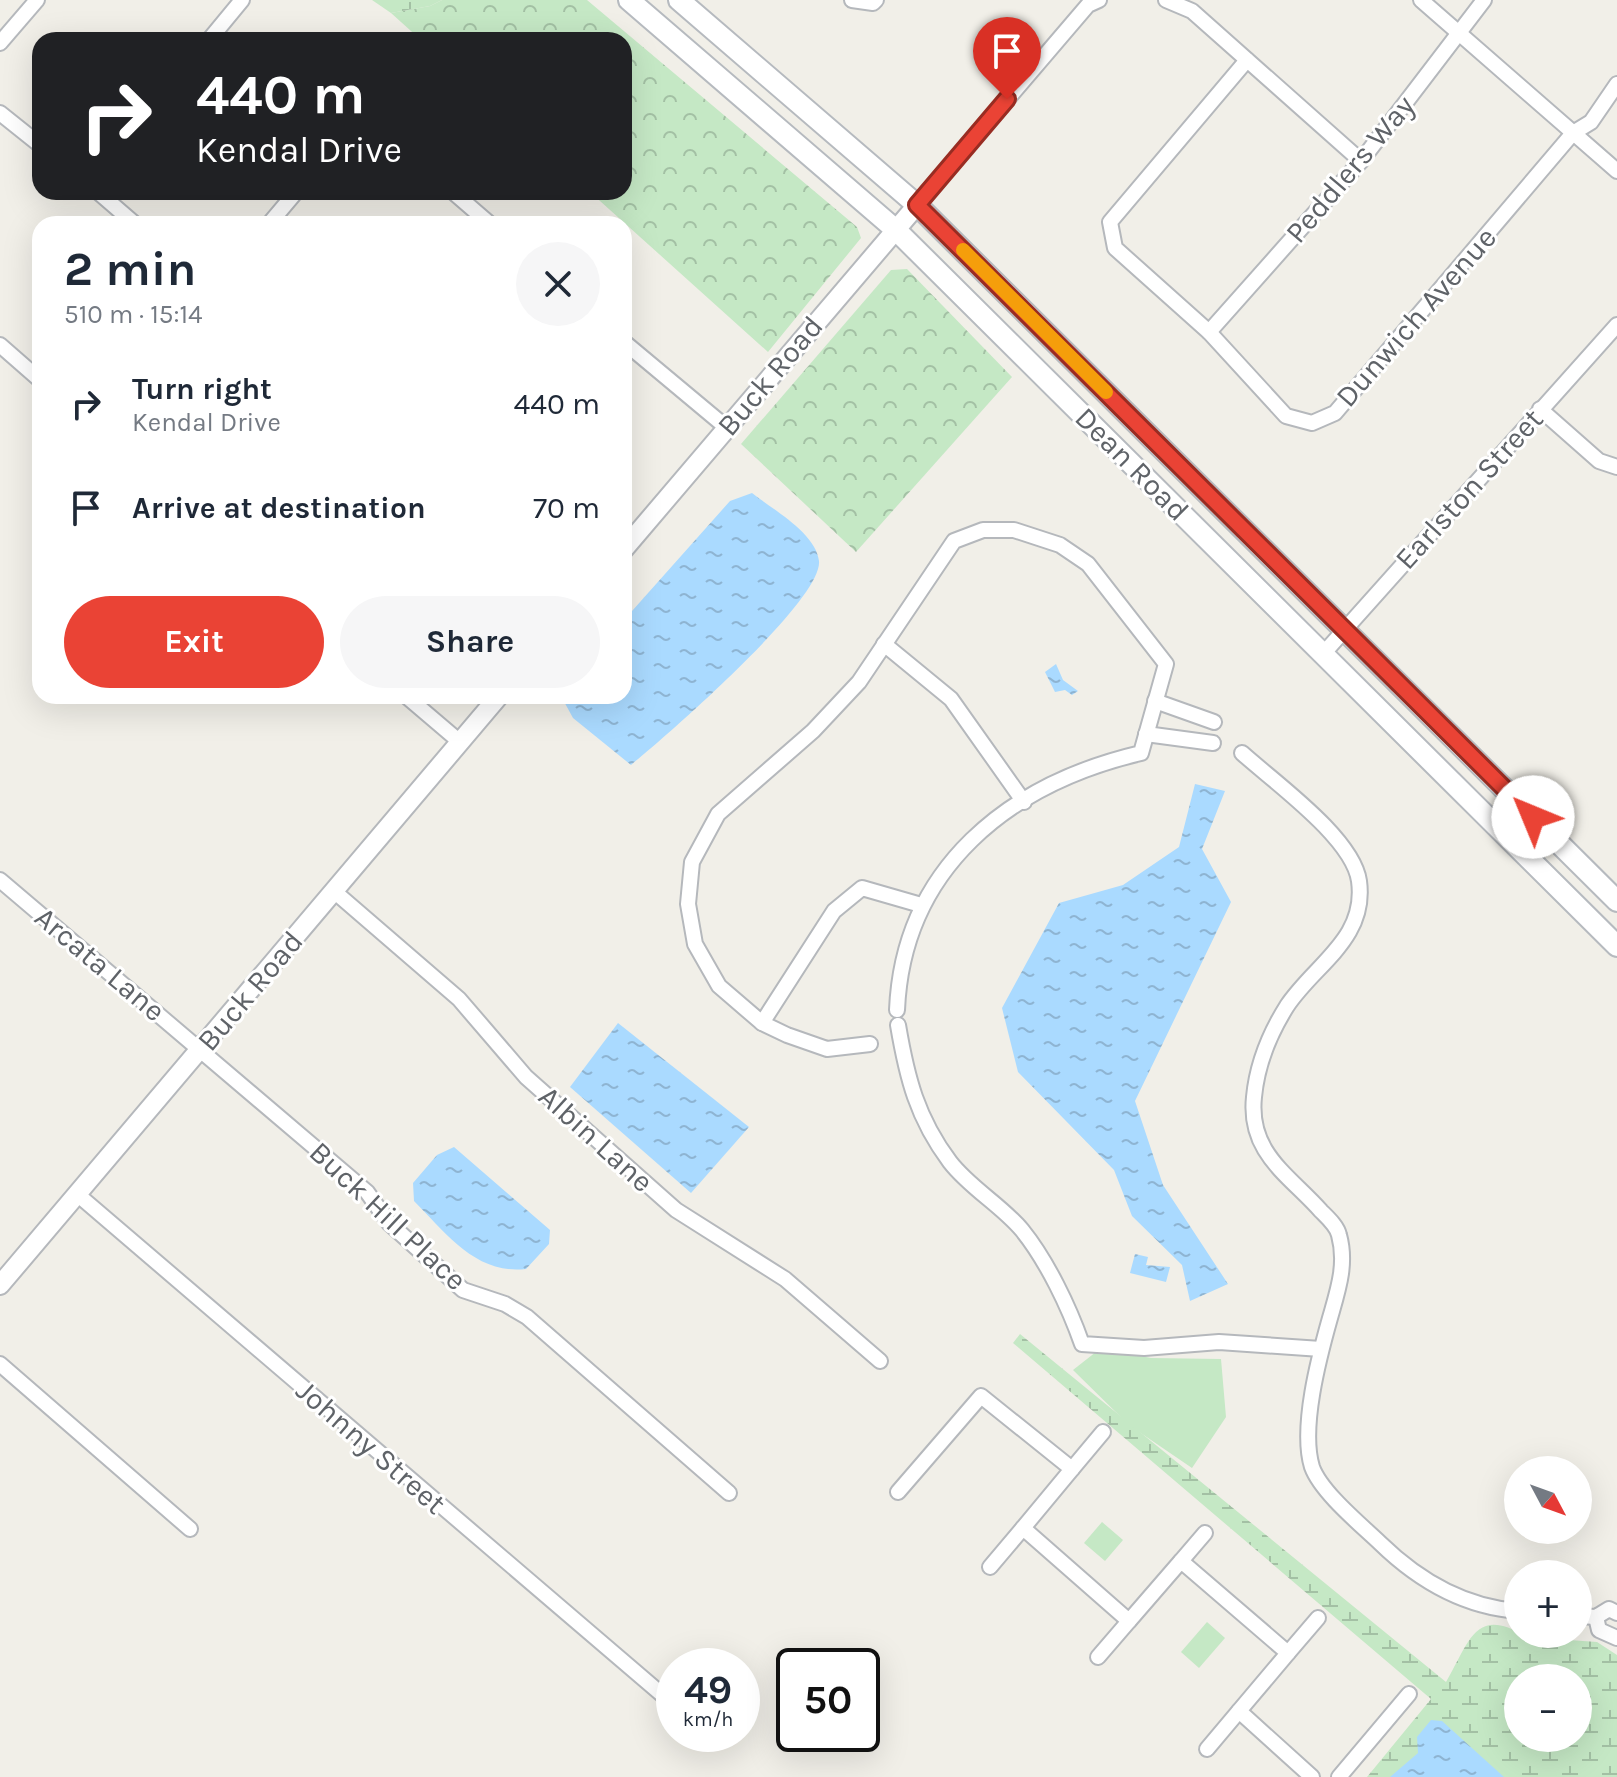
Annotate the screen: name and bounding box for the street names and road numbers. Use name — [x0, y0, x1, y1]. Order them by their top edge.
street label: Peddlers Way — [1278, 88, 1422, 250]
street label: Dunwich Avenue — [1328, 220, 1504, 414]
street label: Buck Road — [709, 309, 831, 443]
street label: Dean Road — [1068, 400, 1196, 528]
street label: Earlston Street — [1387, 401, 1551, 577]
street label: Arcata Lane — [28, 899, 172, 1029]
street label: Buck Road — [189, 924, 311, 1058]
street label: Albin Lane — [531, 1078, 661, 1200]
street label: Buck Hill Place — [302, 1134, 474, 1298]
street label: Johnny Street — [289, 1372, 453, 1522]

